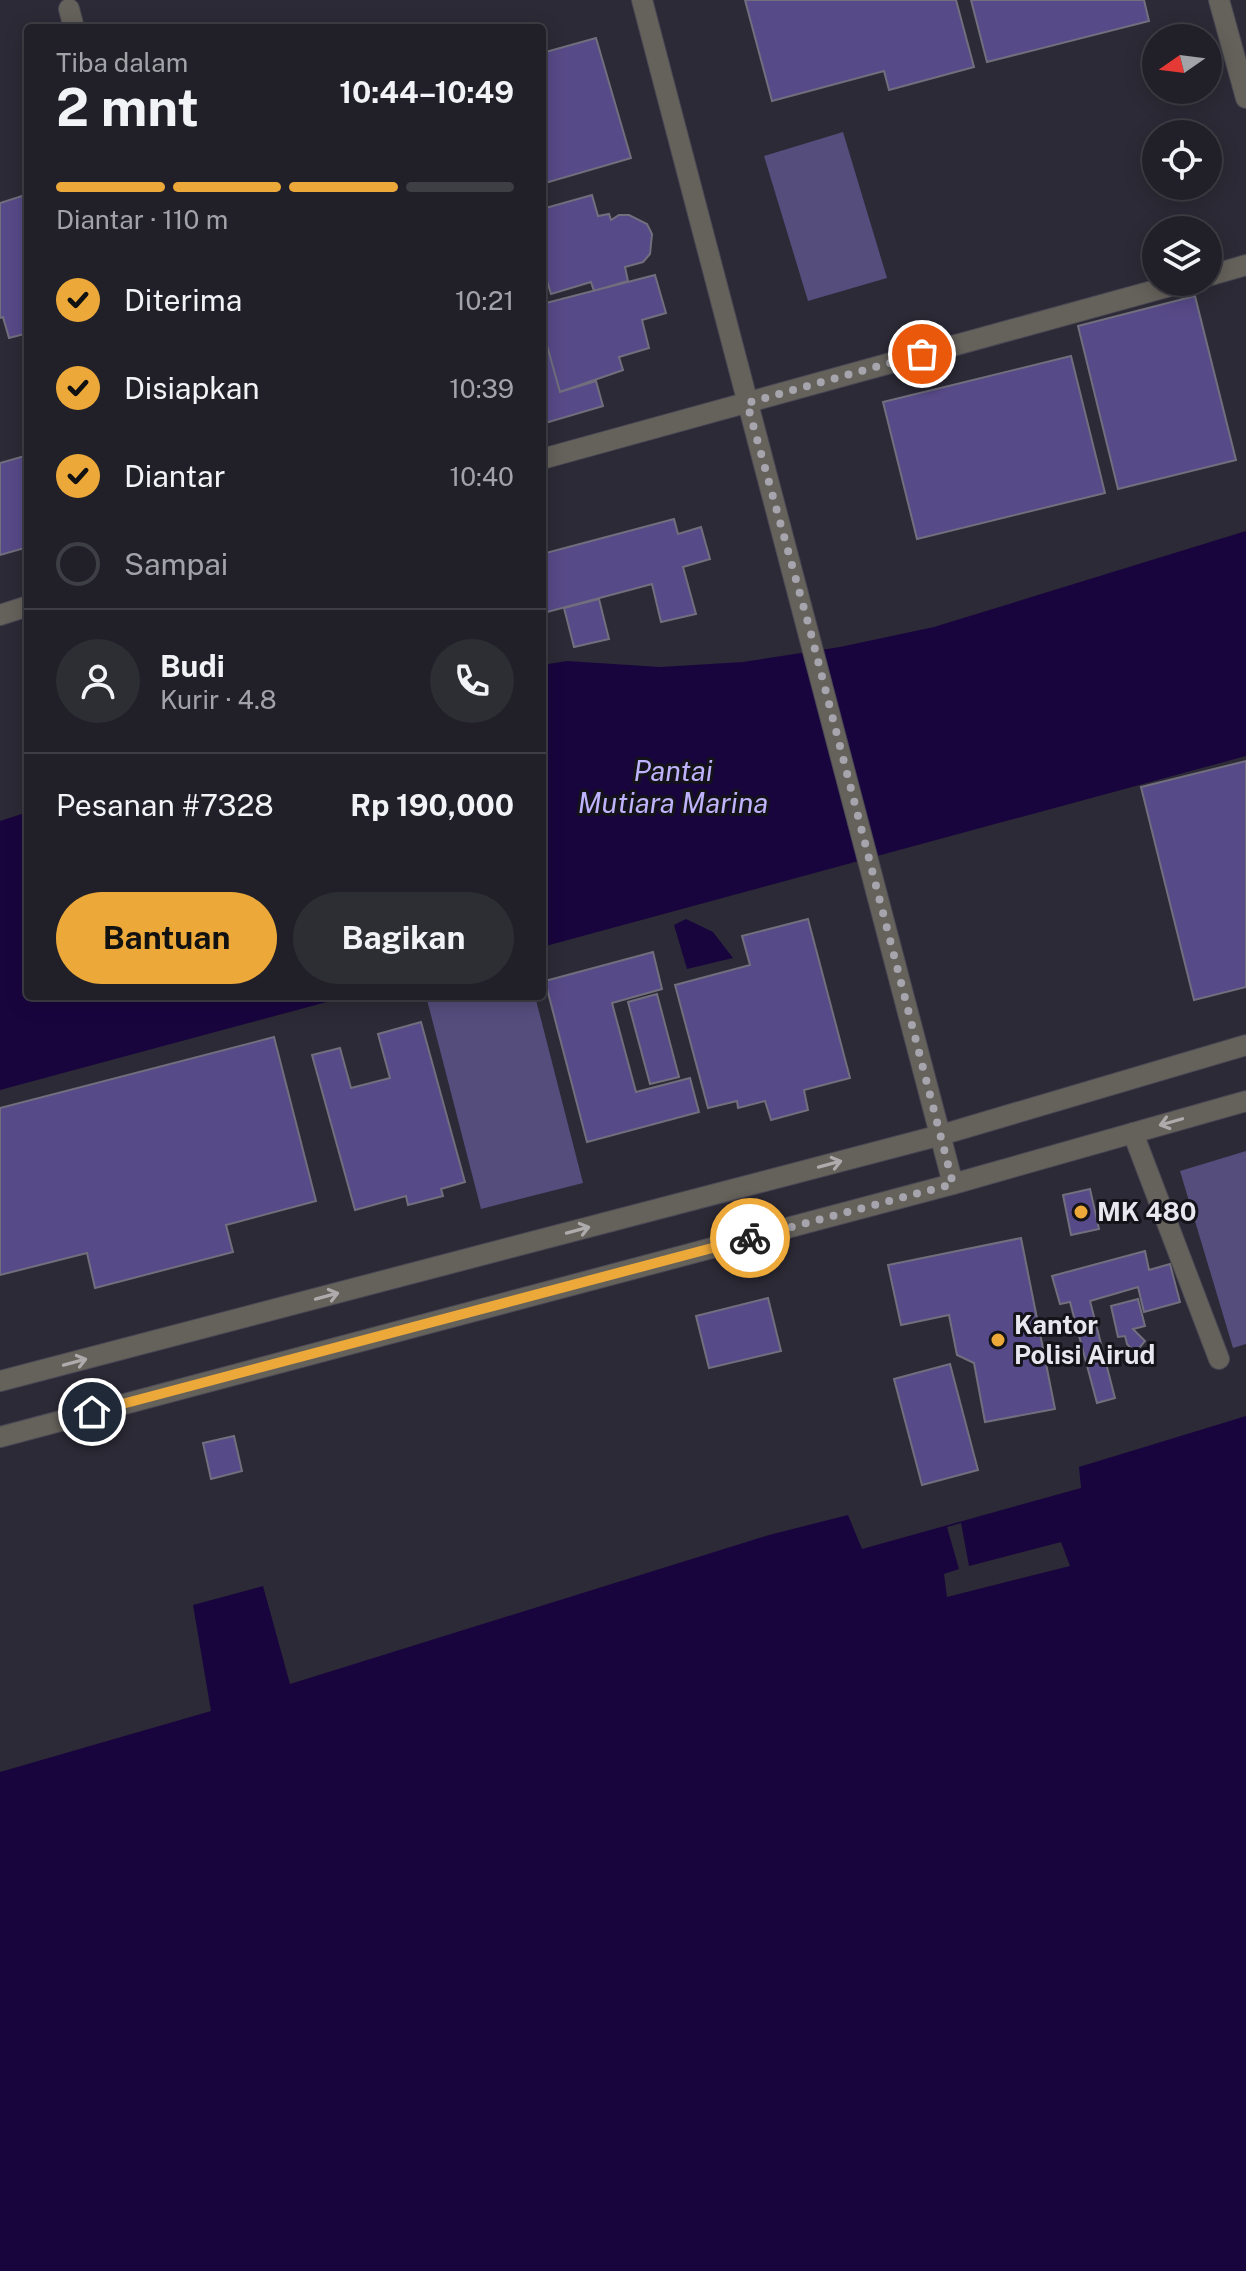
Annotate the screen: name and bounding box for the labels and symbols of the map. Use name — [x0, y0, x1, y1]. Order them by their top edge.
north arrow — [1142, 24, 1222, 104]
pin — [888, 320, 956, 388]
water label: Pantai Mutiara Marina — [578, 754, 768, 819]
one-way arrow — [1159, 1116, 1184, 1130]
one-way arrow — [817, 1155, 842, 1170]
place label: MK 480 — [1097, 1196, 1197, 1227]
courier — [710, 1198, 790, 1278]
marker: MK 480 — [1072, 1203, 1090, 1221]
one-way arrow — [565, 1221, 591, 1236]
one-way arrow — [314, 1287, 339, 1302]
place label: Kantor Polisi Airud — [1014, 1309, 1155, 1370]
marker: Kantor Polisi Airud — [989, 1331, 1007, 1349]
one-way arrow — [62, 1353, 88, 1368]
pin — [58, 1378, 126, 1446]

